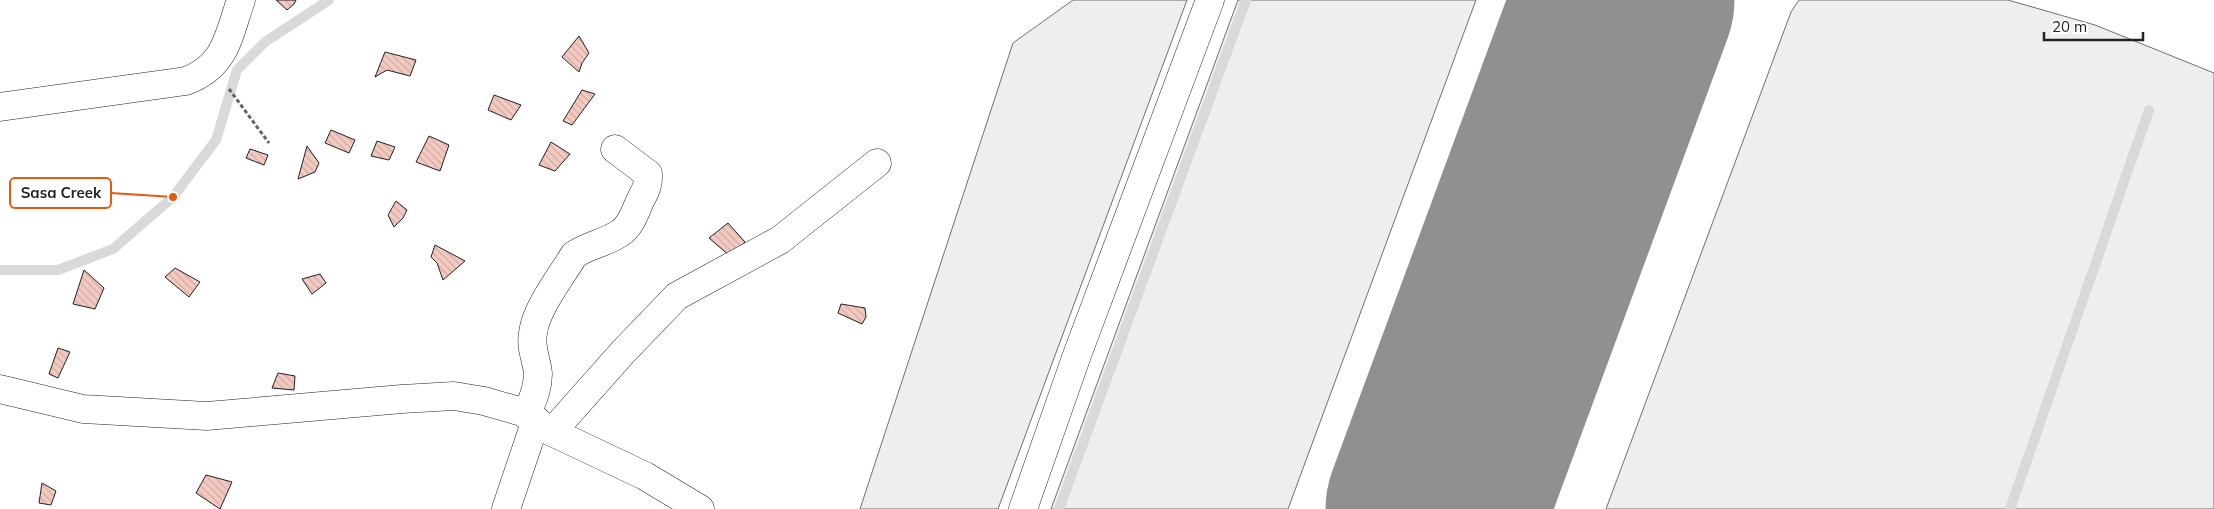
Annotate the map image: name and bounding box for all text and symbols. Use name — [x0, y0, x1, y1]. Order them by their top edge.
scale bar — [2044, 10, 2143, 42]
text: 20 m — [2052, 17, 2087, 36]
callout: Sasa Creek — [10, 178, 111, 208]
text: Sasa Creek — [21, 183, 102, 202]

